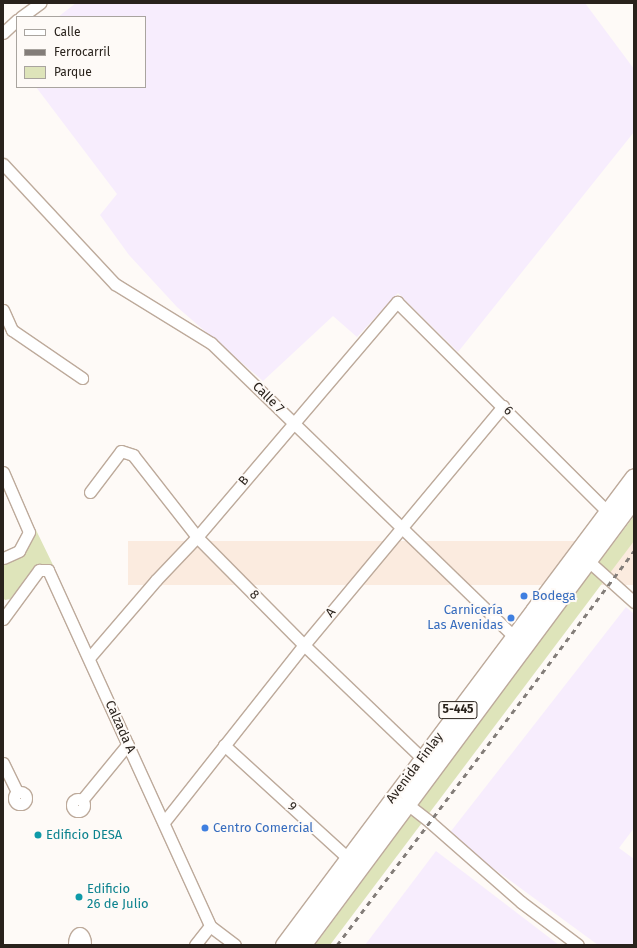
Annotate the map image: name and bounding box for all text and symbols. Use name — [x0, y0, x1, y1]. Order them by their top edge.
legend — [16, 16, 146, 88]
text: Calle — [54, 25, 81, 39]
text: Ferrocarril — [54, 45, 110, 59]
text: Parque — [54, 65, 92, 79]
street label: Calle 7 — [249, 379, 287, 417]
street label: 6 — [500, 403, 516, 419]
street label: B — [235, 473, 253, 489]
street label: 8 — [246, 587, 262, 603]
place label: Bodega — [532, 588, 576, 604]
marker: Bodega — [519, 591, 529, 601]
place label: Carnicería Las Avenidas — [427, 603, 503, 634]
street label: A — [323, 605, 339, 621]
marker: Carnicería Las Avenidas — [506, 613, 516, 623]
street label: Calzada A — [101, 698, 139, 756]
road number: 5-445 — [438, 700, 478, 720]
street label: Avenida Finlay — [383, 729, 447, 807]
street label: 9 — [284, 799, 300, 815]
place label: Centro Comercial — [213, 820, 313, 836]
marker: Centro Comercial — [200, 823, 210, 833]
place label: Edificio DESA — [46, 827, 122, 843]
marker: Edificio DESA — [33, 830, 43, 840]
place label: Edificio 26 de Julio — [87, 882, 149, 913]
marker: Edificio 26 de Julio — [74, 892, 84, 902]

